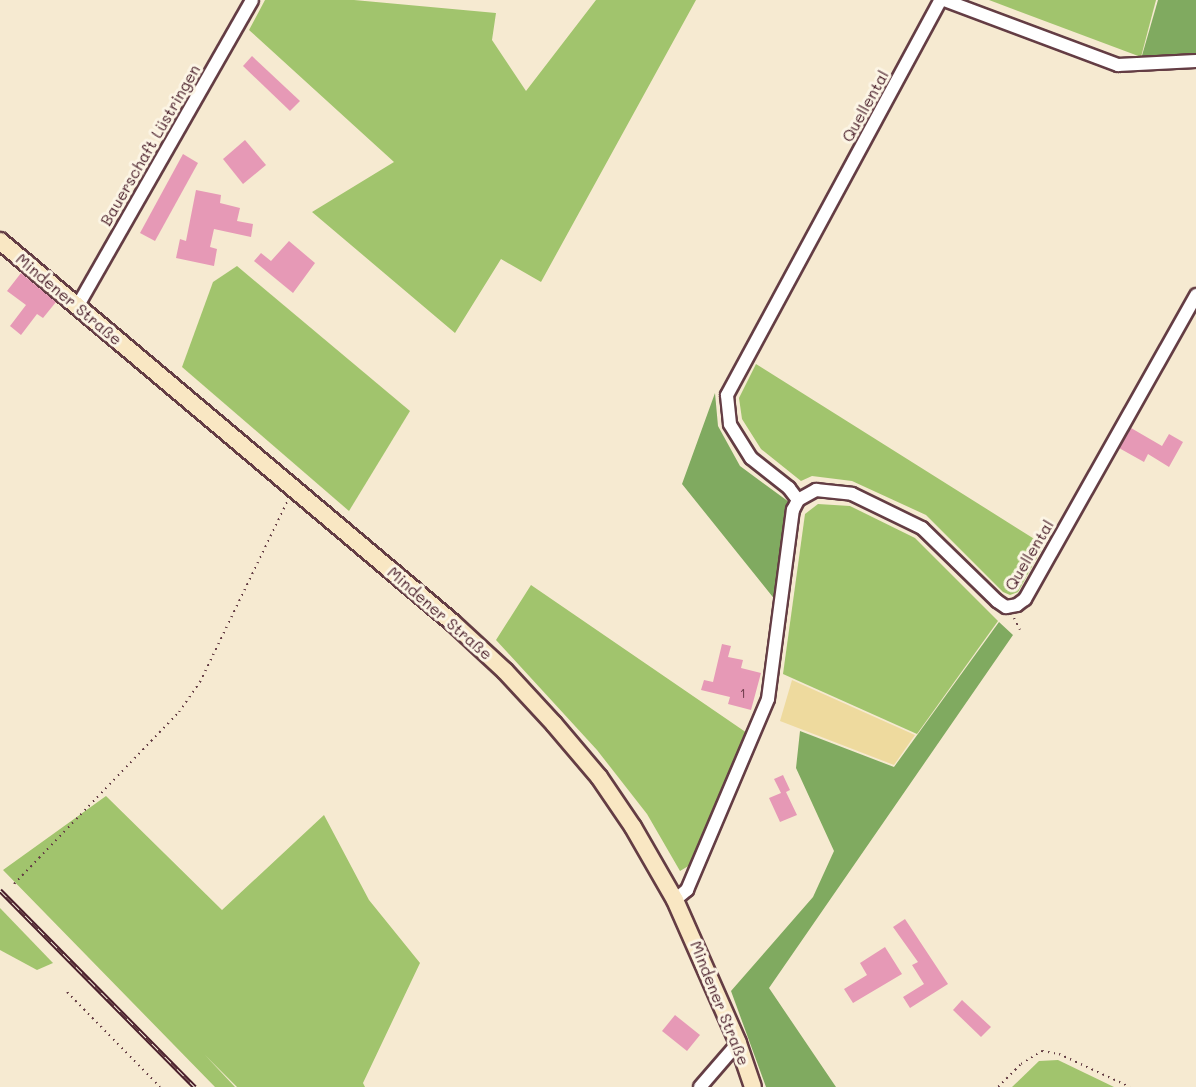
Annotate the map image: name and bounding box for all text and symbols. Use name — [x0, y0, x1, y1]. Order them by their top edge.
street label: Bauerschaft Lüstringen — [96, 61, 204, 229]
street label: Quellental — [837, 67, 893, 145]
street label: Mindener Straße — [12, 249, 126, 349]
street label: Quellental — [1000, 516, 1058, 594]
street label: Mindener Straße — [384, 562, 496, 664]
house number: 1 — [740, 685, 746, 701]
street label: Mindener Straße — [686, 938, 754, 1068]

